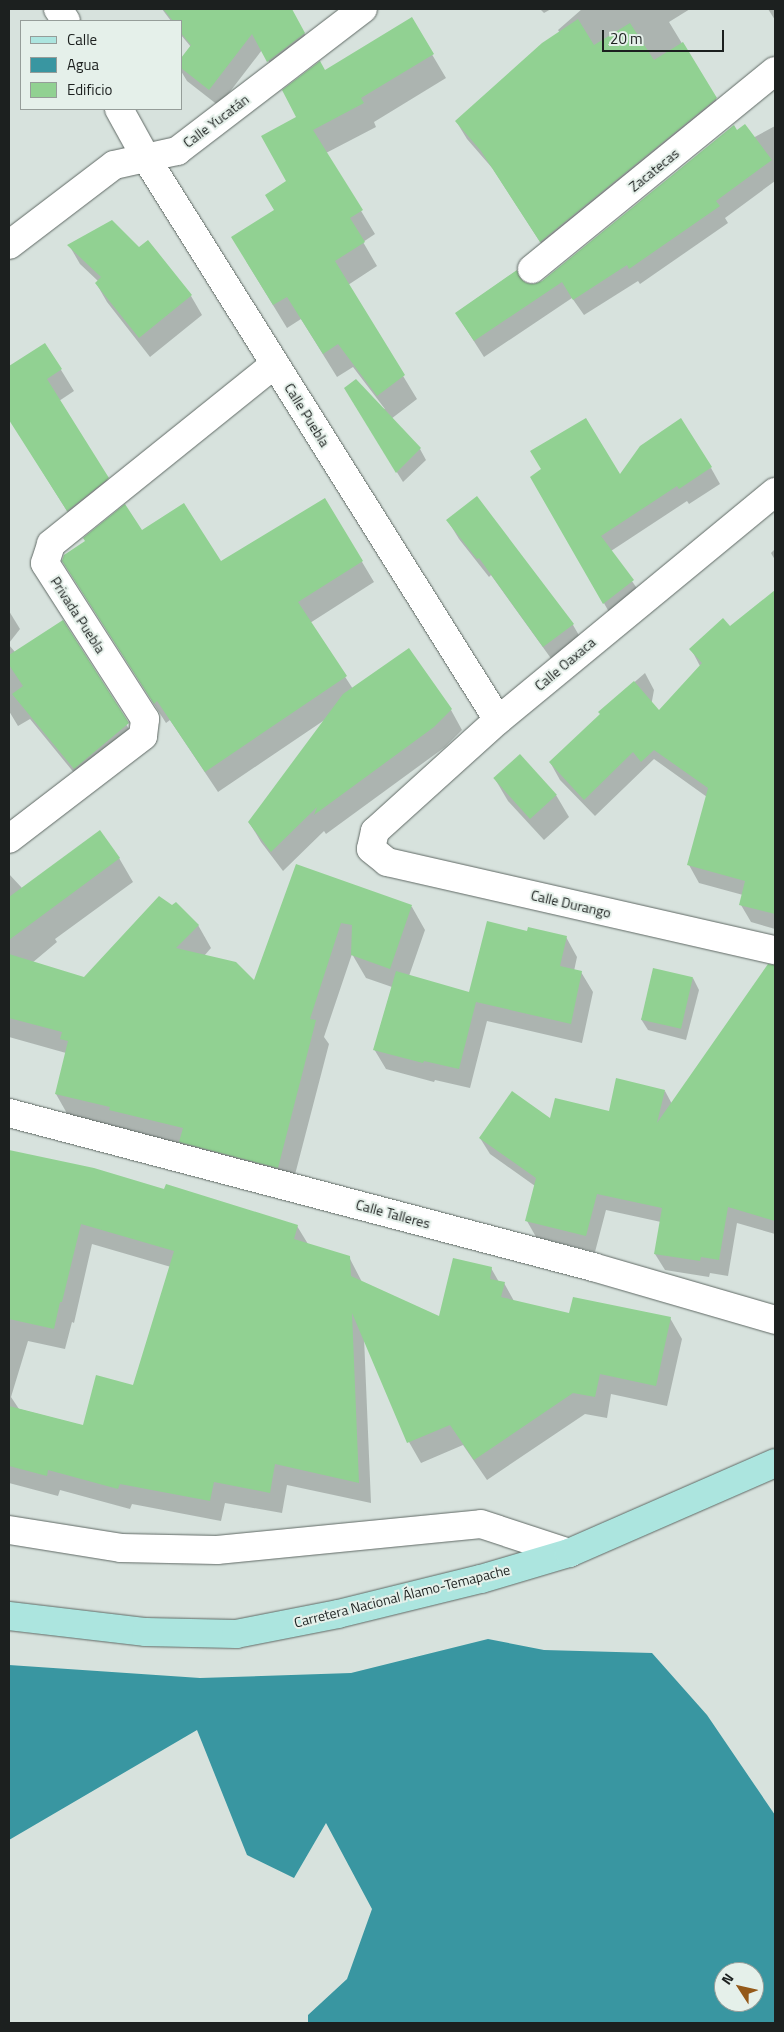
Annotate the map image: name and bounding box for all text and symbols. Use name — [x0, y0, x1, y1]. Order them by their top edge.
legend — [20, 20, 182, 110]
scale bar — [604, 20, 726, 52]
text: 20 m — [610, 27, 643, 50]
text: Calle — [67, 28, 97, 51]
text: Agua — [67, 53, 99, 76]
text: Edificio — [67, 78, 112, 101]
street label: Calle Yucatán — [180, 91, 252, 151]
street label: Zacatecas — [626, 145, 682, 195]
street label: Calle Puebla — [281, 380, 333, 450]
street label: Privada Puebla — [47, 574, 109, 656]
street label: Calle Oaxaca — [531, 634, 599, 694]
street label: Calle Durango — [529, 887, 613, 921]
street label: Calle Talleres — [354, 1196, 432, 1232]
street label: Carretera Nacional Álamo-Temapache — [292, 1561, 512, 1631]
north arrow — [714, 1962, 764, 2012]
text: N — [716, 1969, 739, 1989]

